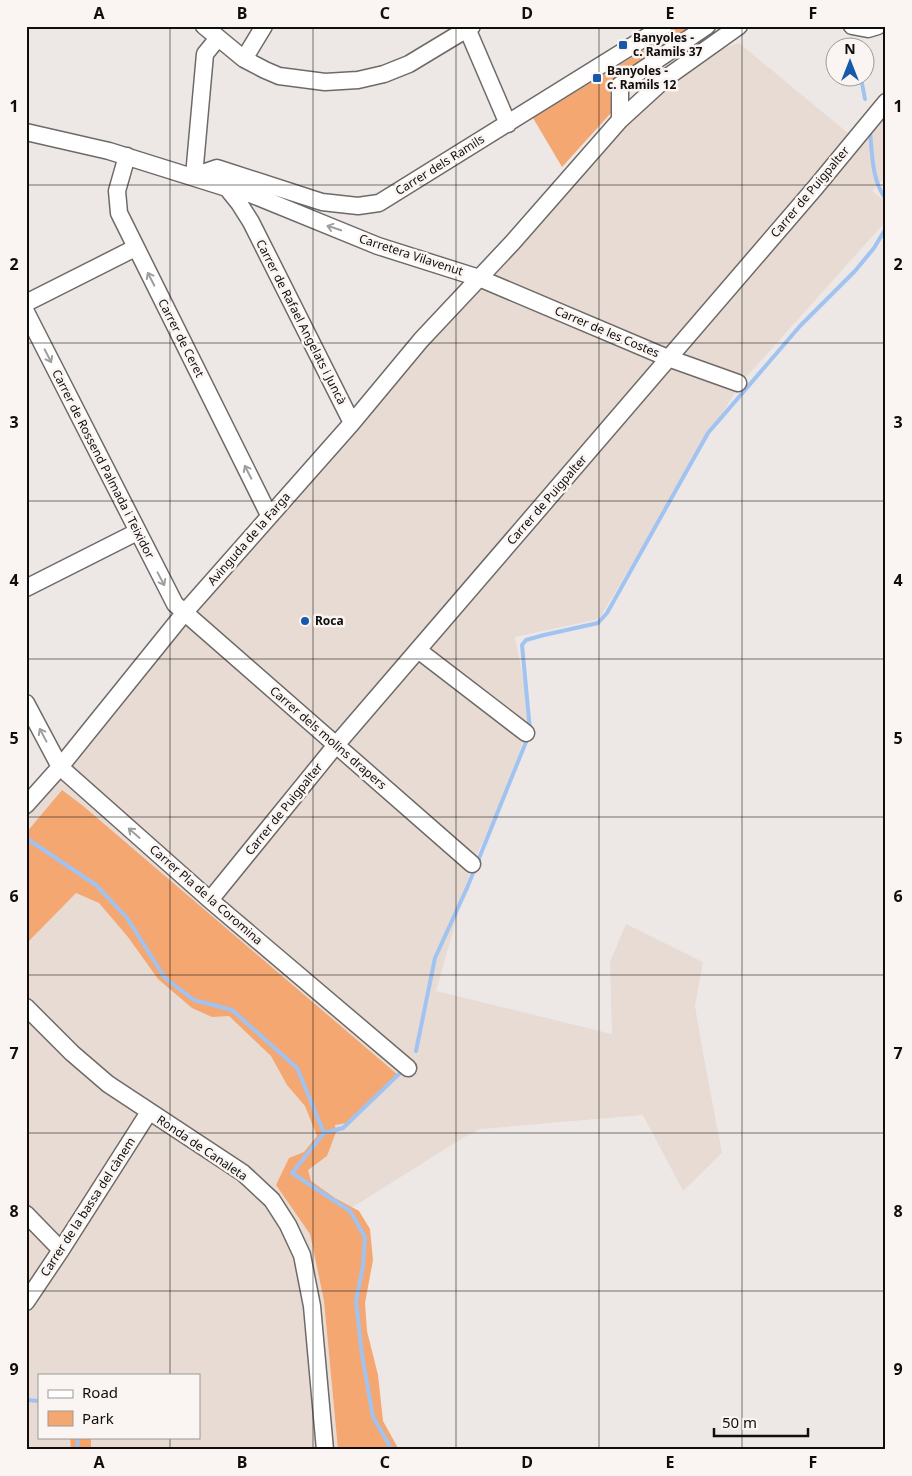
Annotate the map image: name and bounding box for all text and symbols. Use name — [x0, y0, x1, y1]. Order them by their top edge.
text: A — [93, 2, 105, 24]
text: B — [237, 2, 247, 24]
text: C — [380, 2, 390, 24]
text: D — [521, 2, 533, 24]
text: E — [666, 2, 675, 24]
text: F — [809, 2, 817, 24]
place label: Banyoles - c. Ramils 37 — [633, 29, 703, 60]
north arrow — [824, 38, 874, 88]
marker: Banyoles - c. Ramils 37 — [617, 39, 629, 51]
text: N — [844, 39, 856, 58]
place label: Banyoles - c. Ramils 12 — [607, 62, 677, 93]
marker: Banyoles - c. Ramils 12 — [591, 72, 603, 84]
text: 1 — [9, 95, 19, 117]
text: 1 — [893, 95, 903, 117]
street label: Carrer dels Ramils — [392, 130, 488, 199]
street label: Carrer de Puigpalter — [766, 142, 853, 241]
one-way arrow — [326, 222, 342, 232]
street label: Carretera Vilavenut — [357, 230, 466, 280]
street label: Carrer de Rafael Angelats i Juncà — [252, 236, 351, 407]
text: 2 — [9, 253, 19, 275]
text: 2 — [893, 253, 903, 275]
one-way arrow — [146, 272, 156, 287]
street label: Carrer de Ceret — [154, 295, 209, 381]
street label: Carrer de les Costes — [552, 302, 662, 361]
one-way arrow — [44, 348, 53, 363]
street label: Carrer de Rossend Palmada i Teixidor — [48, 366, 159, 561]
text: 3 — [9, 411, 19, 433]
text: 3 — [893, 411, 903, 433]
street label: Carrer de Puigpalter — [503, 451, 591, 548]
one-way arrow — [242, 464, 252, 479]
street label: Avinguda de la Farga — [203, 488, 294, 589]
text: 4 — [9, 569, 19, 591]
text: 4 — [893, 569, 903, 591]
one-way arrow — [157, 571, 166, 586]
place label: Roca — [315, 612, 344, 629]
marker: Roca — [299, 615, 311, 627]
street label: Carrer dels molins drapers — [266, 682, 391, 793]
text: 5 — [9, 727, 19, 749]
text: 5 — [893, 727, 903, 749]
one-way arrow — [38, 728, 48, 743]
street label: Carrer de Puigpalter — [241, 759, 326, 859]
one-way arrow — [127, 827, 140, 839]
street label: Carrer Pla de la Coromina — [146, 841, 266, 948]
text: 6 — [9, 885, 19, 907]
text: 6 — [893, 885, 903, 907]
text: 7 — [9, 1042, 19, 1064]
text: 7 — [893, 1042, 903, 1064]
street label: Ronda de Canaleta — [154, 1111, 251, 1184]
street label: Carrer de la bassa del cànem — [36, 1134, 139, 1280]
text: 8 — [9, 1200, 19, 1222]
text: 8 — [893, 1200, 903, 1222]
text: 9 — [9, 1358, 19, 1380]
text: 9 — [893, 1358, 903, 1380]
legend — [38, 1374, 200, 1438]
text: Road — [82, 1382, 118, 1402]
scale bar — [714, 1406, 808, 1438]
text: Park — [82, 1408, 114, 1428]
text: 50 m — [722, 1412, 757, 1432]
text: A — [93, 1451, 105, 1473]
text: B — [237, 1451, 247, 1473]
text: C — [380, 1451, 390, 1473]
text: D — [521, 1451, 533, 1473]
text: E — [666, 1451, 675, 1473]
text: F — [809, 1451, 817, 1473]

